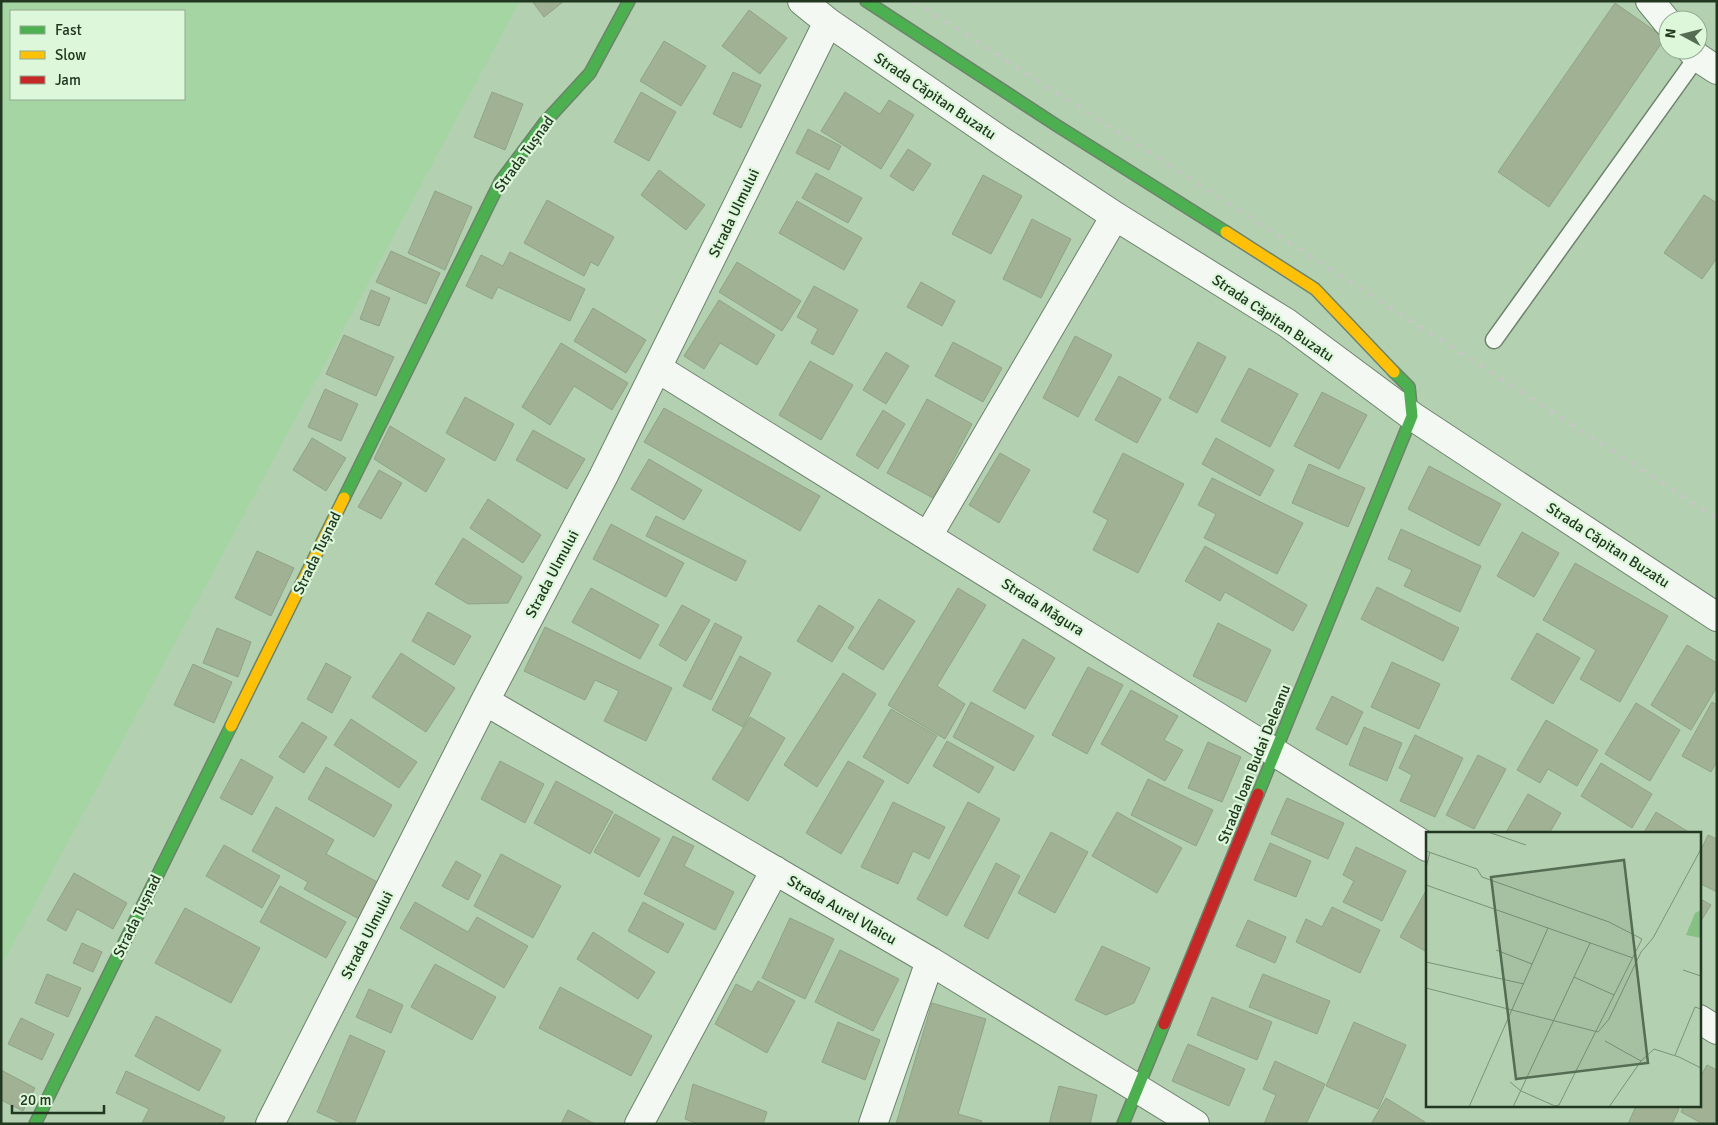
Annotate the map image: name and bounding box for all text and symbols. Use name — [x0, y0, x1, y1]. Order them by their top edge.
legend — [10, 10, 185, 100]
north arrow — [1658, 10, 1708, 60]
text: Fast — [55, 21, 82, 39]
text: N — [1662, 28, 1680, 39]
text: Slow — [55, 46, 86, 64]
street label: Strada Căpitan Buzatu — [871, 49, 999, 143]
text: Jam — [55, 71, 81, 89]
street label: Strada Tușnad — [490, 112, 558, 196]
street label: Strada Ulmului — [705, 166, 763, 260]
street label: Strada Căpitan Buzatu — [1209, 271, 1337, 365]
street label: Strada Căpitan Buzatu — [1543, 498, 1673, 592]
street label: Strada Tușnad — [289, 509, 345, 597]
street label: Strada Ulmului — [521, 527, 583, 621]
street label: Strada Măgura — [998, 574, 1088, 640]
street label: Strada Ioan Budai Deleanu — [1214, 682, 1294, 846]
inset map — [1426, 832, 1700, 1108]
street label: Strada Aurel Vlaicu — [784, 871, 900, 949]
street label: Strada Tușnad — [109, 872, 165, 960]
street label: Strada Ulmului — [337, 888, 397, 982]
scale bar — [12, 1082, 105, 1114]
text: 20 m — [20, 1091, 51, 1109]

